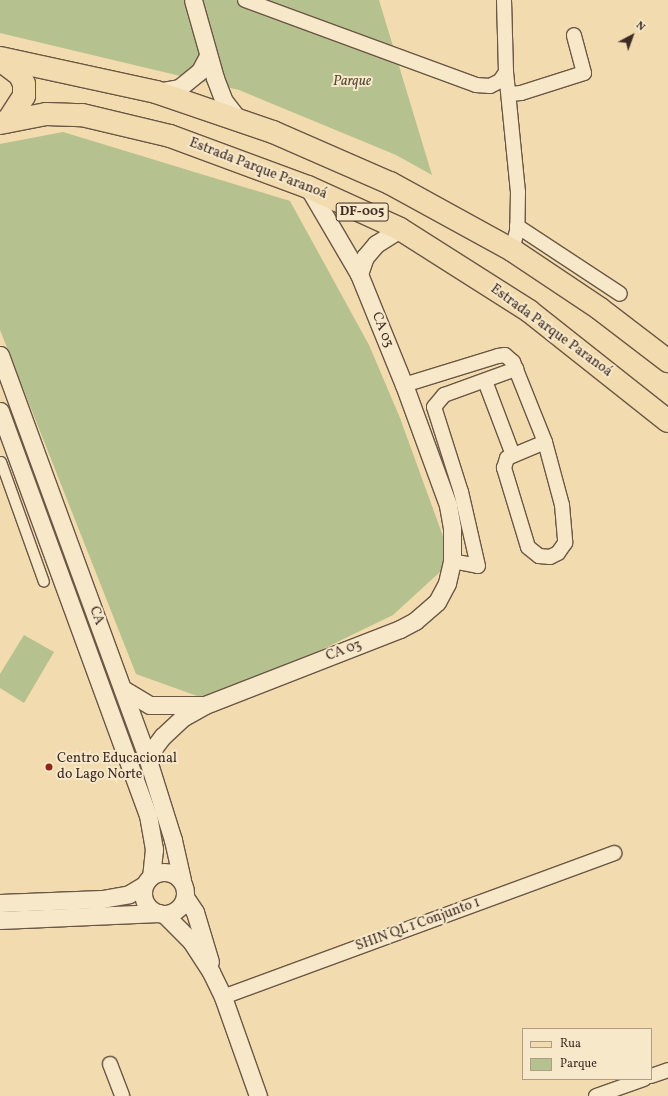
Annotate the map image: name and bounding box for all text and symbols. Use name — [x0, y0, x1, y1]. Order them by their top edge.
north arrow — [612, 16, 652, 56]
text: N — [632, 18, 648, 35]
park label: Parque — [333, 74, 371, 90]
street label: Estrada Parque Paranoá — [187, 135, 329, 203]
road number: DF-005 — [335, 201, 389, 223]
street label: Estrada Parque Paranoá — [487, 281, 615, 381]
street label: CA 03 — [367, 310, 397, 350]
street label: CA — [85, 604, 107, 628]
street label: CA 03 — [324, 637, 364, 665]
place label: Centro Educacional do Lago Norte — [57, 751, 177, 784]
marker: Centro Educacional do Lago Norte — [44, 762, 54, 772]
street label: SHIN QL 1 Conjunto 1 — [354, 895, 482, 955]
legend — [522, 1028, 652, 1080]
text: Rua — [560, 1036, 581, 1052]
text: Parque — [560, 1056, 597, 1072]

